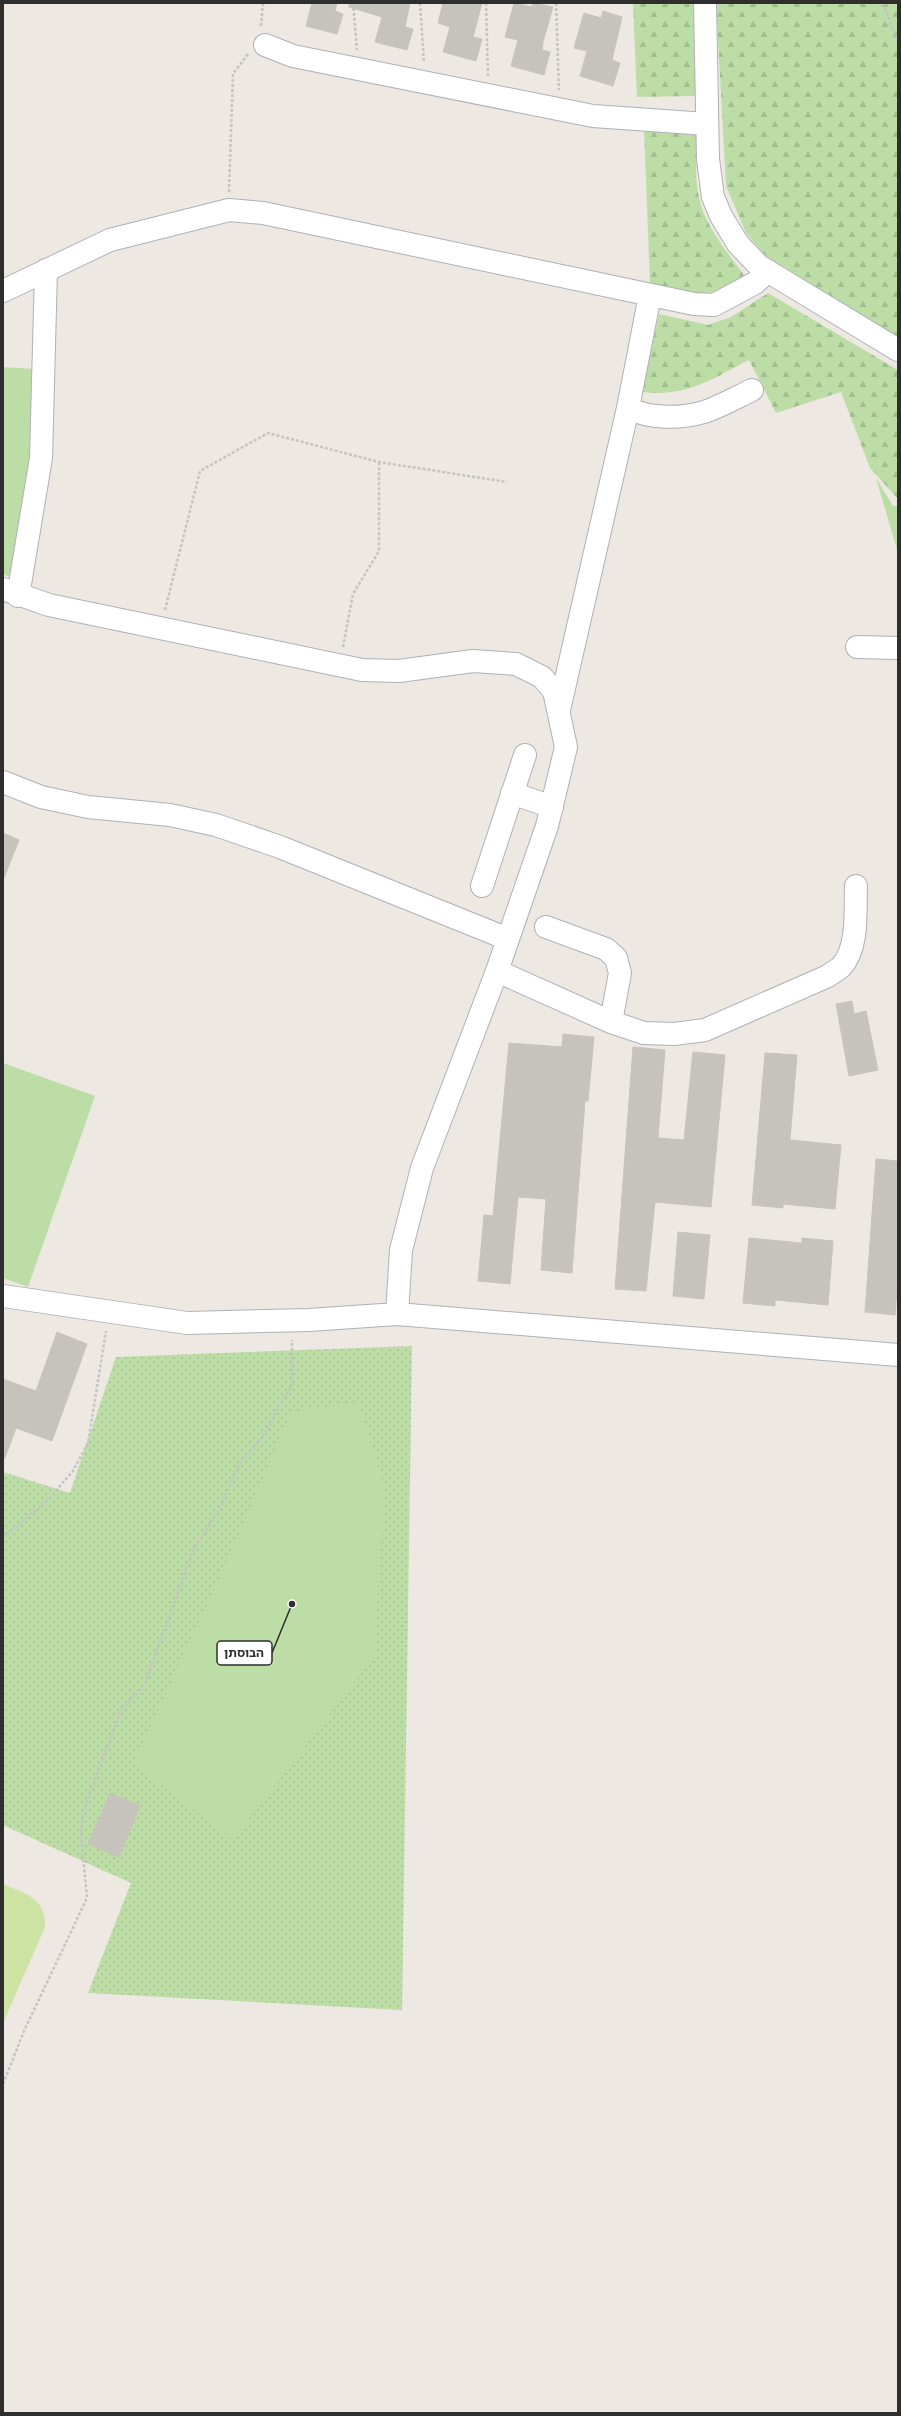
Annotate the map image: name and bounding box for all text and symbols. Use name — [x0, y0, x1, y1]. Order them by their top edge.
callout: הבוסתן — [217, 1641, 272, 1665]
text: הבוסתן — [224, 1645, 264, 1659]

